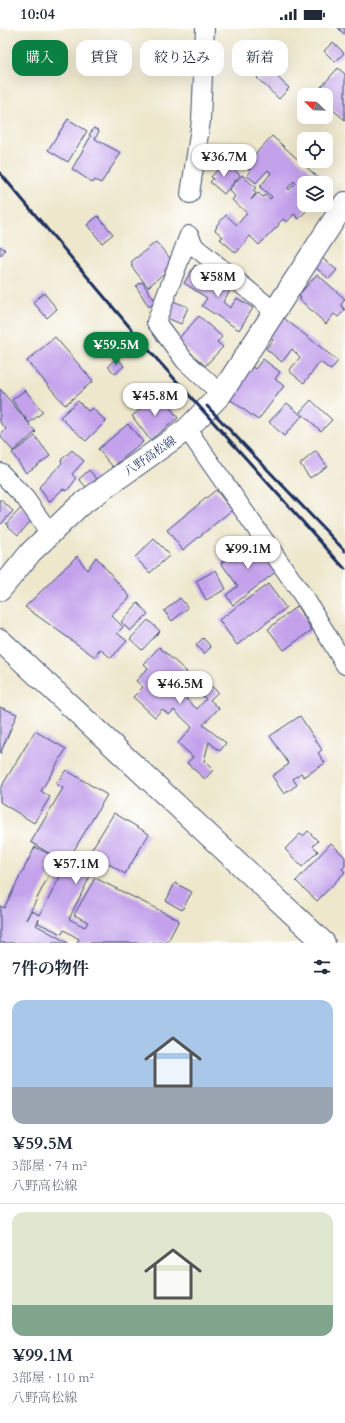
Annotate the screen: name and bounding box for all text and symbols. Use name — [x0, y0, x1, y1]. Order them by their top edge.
text: 10:04 — [20, 4, 55, 24]
chip: 購入 — [12, 40, 68, 76]
chip: 賃貸 — [76, 40, 132, 76]
chip: 絞り込み — [140, 40, 224, 76]
chip: 新着 — [232, 40, 288, 76]
north arrow — [297, 88, 333, 124]
map controls — [297, 88, 333, 212]
button: locate — [297, 132, 333, 168]
pin: ¥36.7M — [191, 144, 257, 178]
text: ¥36.7M — [201, 148, 247, 166]
button: layers — [297, 176, 333, 212]
pin: ¥58M — [194, 264, 242, 298]
text: ¥58M — [200, 268, 236, 286]
pin: ¥59.5M — [83, 332, 149, 366]
text: ¥59.5M — [93, 336, 139, 354]
pin: ¥45.8M — [122, 383, 188, 417]
text: ¥45.8M — [132, 387, 178, 405]
street label: 八野高松線 — [121, 432, 179, 480]
pin: ¥99.1M — [215, 536, 281, 570]
text: ¥99.1M — [225, 540, 271, 558]
pin: ¥46.5M — [147, 671, 213, 705]
text: ¥46.5M — [157, 675, 203, 693]
pin: ¥57.1M — [43, 851, 109, 885]
text: ¥57.1M — [53, 855, 99, 873]
icon: filters — [311, 956, 333, 978]
text: 7件の物件 — [12, 957, 89, 980]
icon: home — [137, 1026, 209, 1098]
text: ¥59.5M — [12, 1132, 73, 1155]
text: 3部屋 · 74 m² — [12, 1157, 87, 1175]
text: 八野高松線 — [12, 1177, 77, 1195]
icon: home — [137, 1238, 209, 1310]
text: ¥99.1M — [12, 1344, 73, 1367]
text: 3部屋 · 110 m² — [12, 1369, 94, 1387]
text: 八野高松線 — [12, 1389, 77, 1407]

